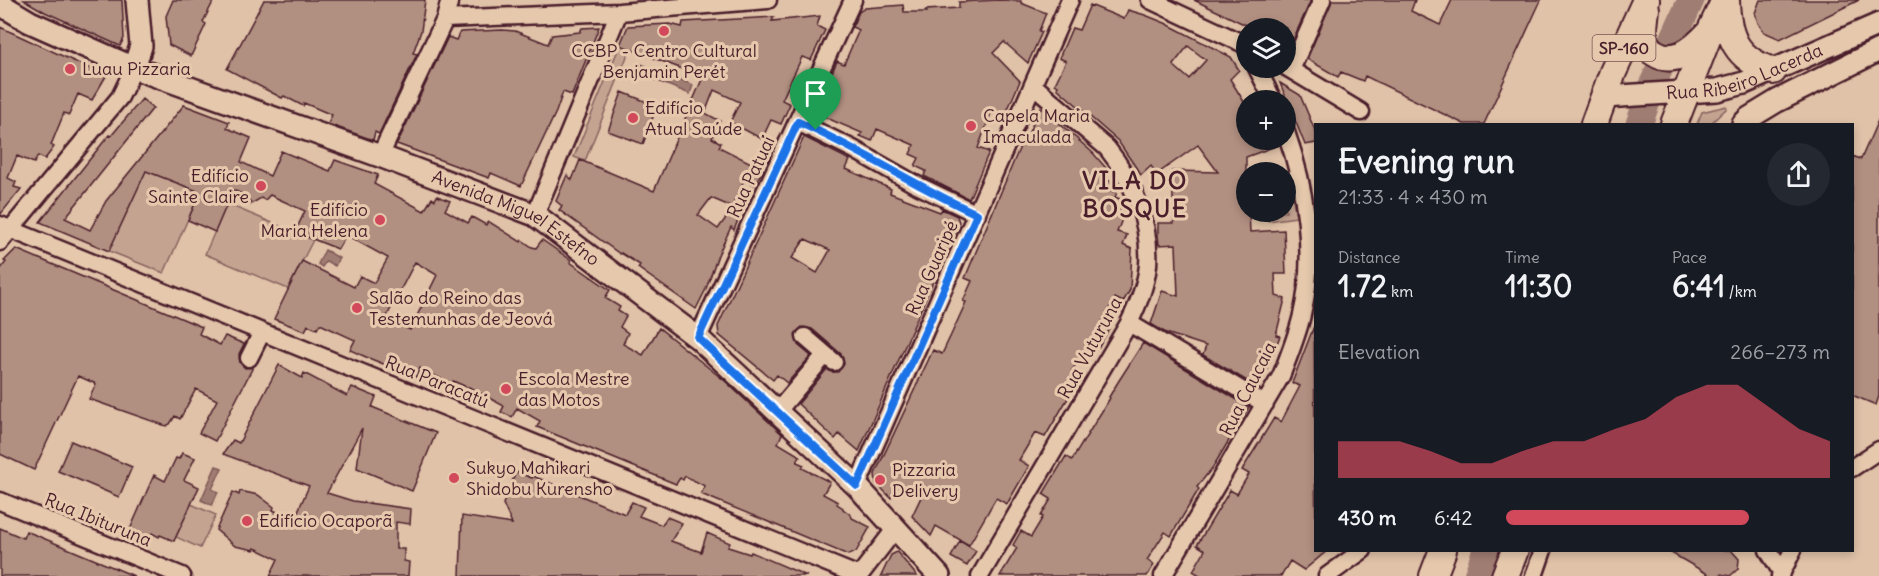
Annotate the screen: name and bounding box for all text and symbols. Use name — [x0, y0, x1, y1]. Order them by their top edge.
map controls — [1236, 18, 1296, 222]
button: layers — [1236, 18, 1296, 78]
marker: CCBP - Centro Cultural Benjamin Perét — [657, 24, 671, 38]
road number: SP-160 — [1592, 35, 1656, 61]
street label: Rua Ribeiro Lacerda — [1665, 38, 1826, 104]
place label: CCBP - Centro Cultural Benjamin Perét — [571, 39, 757, 83]
place label: Luau Pizzaria — [82, 57, 191, 80]
marker: Luau Pizzaria — [63, 62, 77, 76]
pin — [790, 68, 841, 130]
icon: arrive — [799, 77, 832, 110]
button: + — [1236, 90, 1296, 150]
place label: Edifício Atual Saúde — [645, 96, 742, 140]
place label: Capela Maria Imaculada — [983, 104, 1090, 148]
marker: Edifício Atual Saúde — [626, 111, 640, 125]
marker: Capela Maria Imaculada — [964, 119, 978, 133]
street label: Rua Patuaí — [722, 132, 780, 221]
text: Evening run — [1338, 140, 1514, 182]
button: share — [1767, 143, 1830, 206]
button: − — [1236, 162, 1296, 222]
place label: Edifício Sainte Claire — [148, 164, 249, 208]
street label: Avenida Miguel Estefno — [429, 165, 604, 271]
district label: VILA DO BOSQUE — [1082, 165, 1188, 223]
marker: Edifício Sainte Claire — [254, 179, 268, 193]
text: 21:33 · 4 × 430 m — [1338, 184, 1488, 209]
place label: Edifício Maria Helena — [260, 198, 368, 242]
marker: Edifício Maria Helena — [373, 213, 387, 227]
street label: Rua Guaripé — [900, 217, 963, 319]
text: Distance — [1338, 247, 1400, 267]
text: Time — [1505, 247, 1540, 267]
text: Pace — [1672, 247, 1707, 267]
text: 1.72 — [1338, 267, 1387, 305]
text: 11:30 — [1505, 267, 1572, 305]
text: 6:41 — [1672, 267, 1725, 305]
text: km — [1387, 281, 1413, 301]
text: /km — [1725, 281, 1757, 301]
place label: Salão do Reino das Testemunhas de Jeová — [369, 286, 553, 330]
street label: Rua Vuturuna — [1052, 293, 1127, 403]
marker: Salão do Reino das Testemunhas de Jeová — [350, 301, 364, 315]
street label: Rua Caucaia — [1214, 338, 1281, 440]
text: Elevation — [1338, 339, 1420, 364]
text: 266–273 m — [1730, 339, 1830, 364]
street label: Rua Paracatú — [382, 350, 493, 413]
place label: Escola Mestre das Motos — [518, 367, 629, 411]
marker: Escola Mestre das Motos — [499, 382, 513, 396]
place label: Sukyo Mahikari Shidobu Kurensho — [466, 456, 613, 500]
place label: Pizzaria Delivery — [892, 458, 959, 502]
marker: Sukyo Mahikari Shidobu Kurensho — [447, 471, 461, 485]
marker: Pizzaria Delivery — [873, 473, 887, 487]
street label: Rua Ibituruna — [41, 488, 155, 551]
text: 430 m — [1338, 505, 1396, 530]
text: 6:42 — [1434, 505, 1473, 530]
place label: Edifício Ocaporã — [259, 509, 392, 532]
marker: Edifício Ocaporã — [240, 514, 254, 528]

